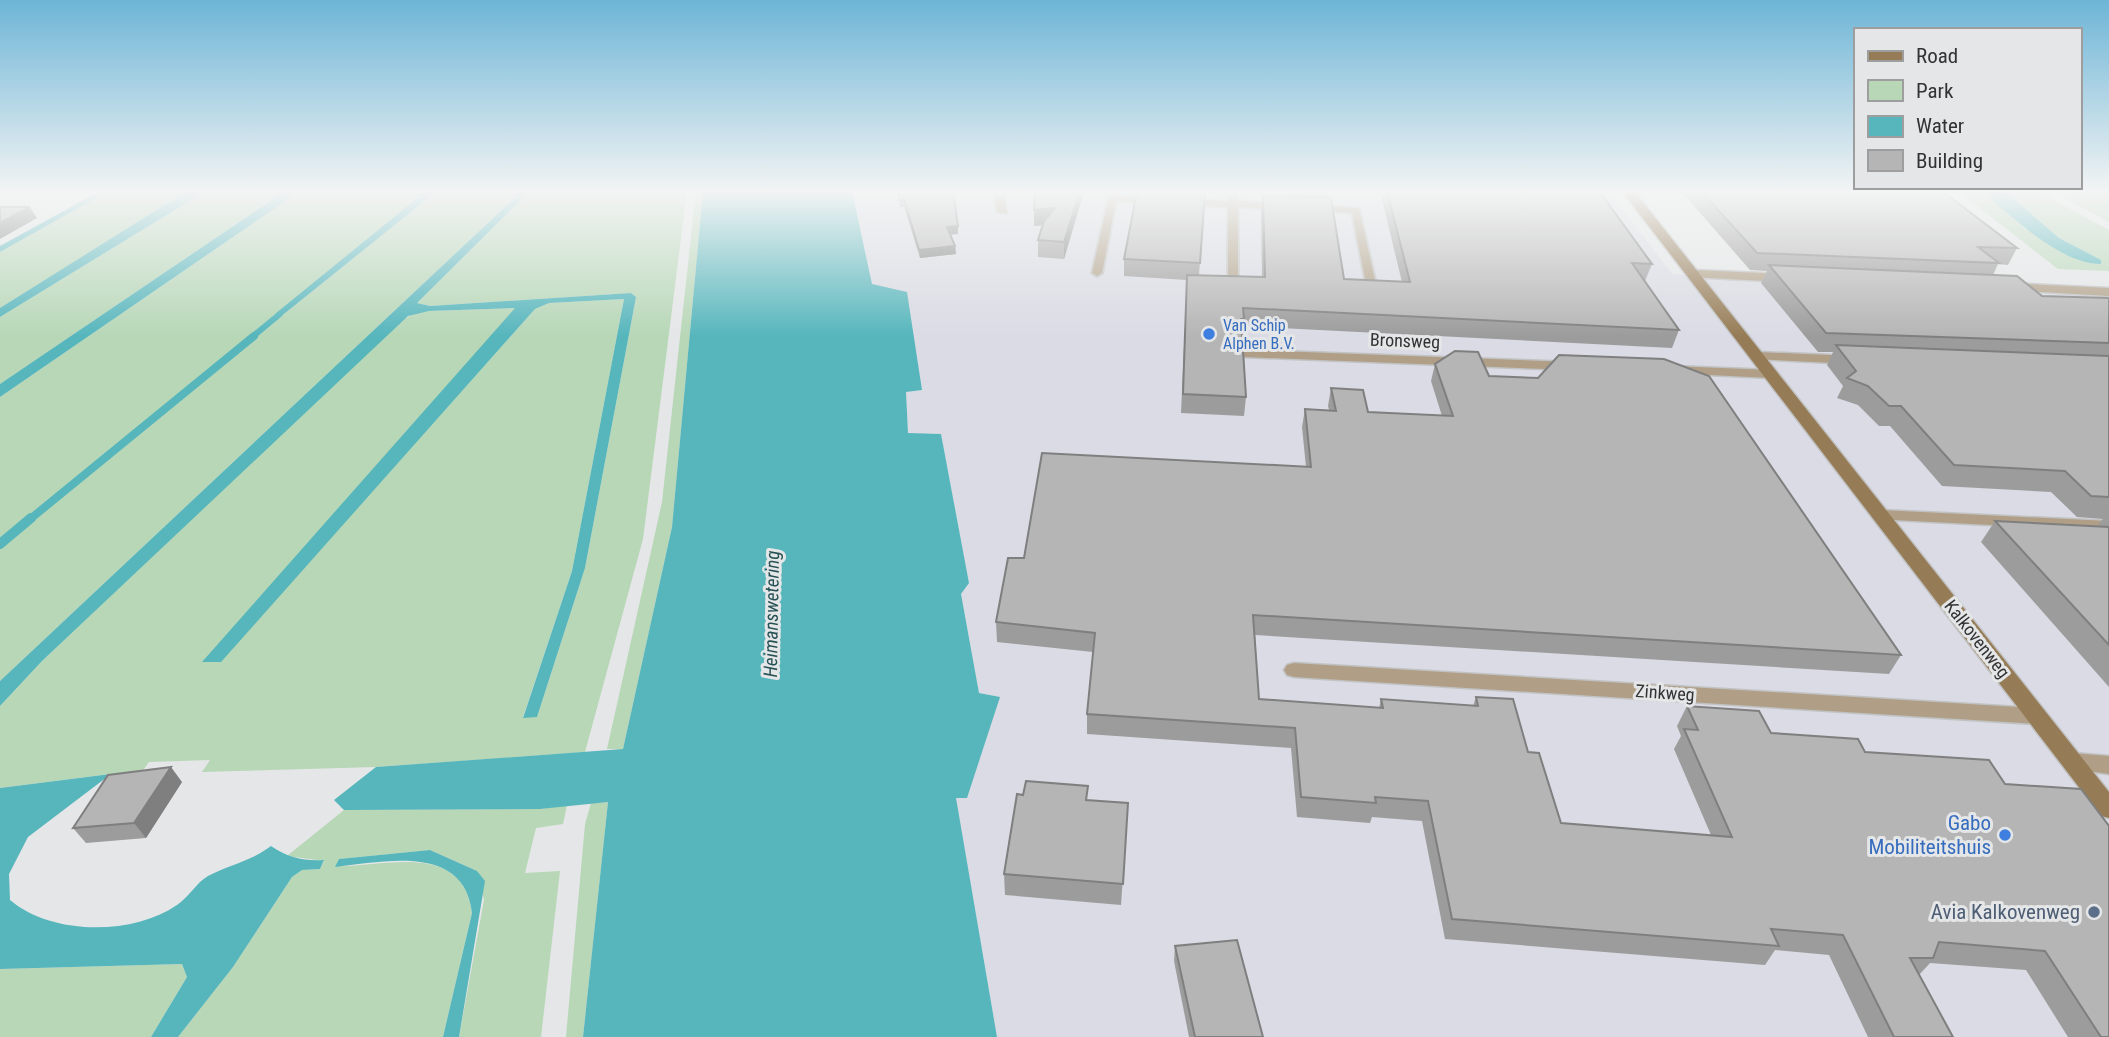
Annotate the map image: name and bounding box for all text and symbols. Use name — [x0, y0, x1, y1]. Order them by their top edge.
legend — [1854, 28, 2081, 189]
text: Road — [1916, 44, 1958, 68]
text: Park — [1916, 79, 1954, 103]
text: Water — [1916, 114, 1964, 138]
text: Building — [1916, 149, 1983, 173]
place label: Van Schip Alphen B.V. — [1223, 316, 1295, 353]
marker: Van Schip Alphen B.V. — [1201, 326, 1217, 342]
street label: Bronsweg — [1370, 329, 1440, 352]
water label: Heimanswetering — [759, 550, 784, 678]
street label: Kalkovenweg — [1940, 595, 2014, 682]
street label: Zinkweg — [1635, 680, 1695, 705]
place label: Gabo Mobiliteitshuis — [1868, 811, 1991, 859]
marker: Gabo Mobiliteitshuis — [1997, 827, 2013, 843]
place label: Avia Kalkovenweg — [1931, 900, 2080, 924]
marker: Avia Kalkovenweg — [2086, 904, 2102, 920]

